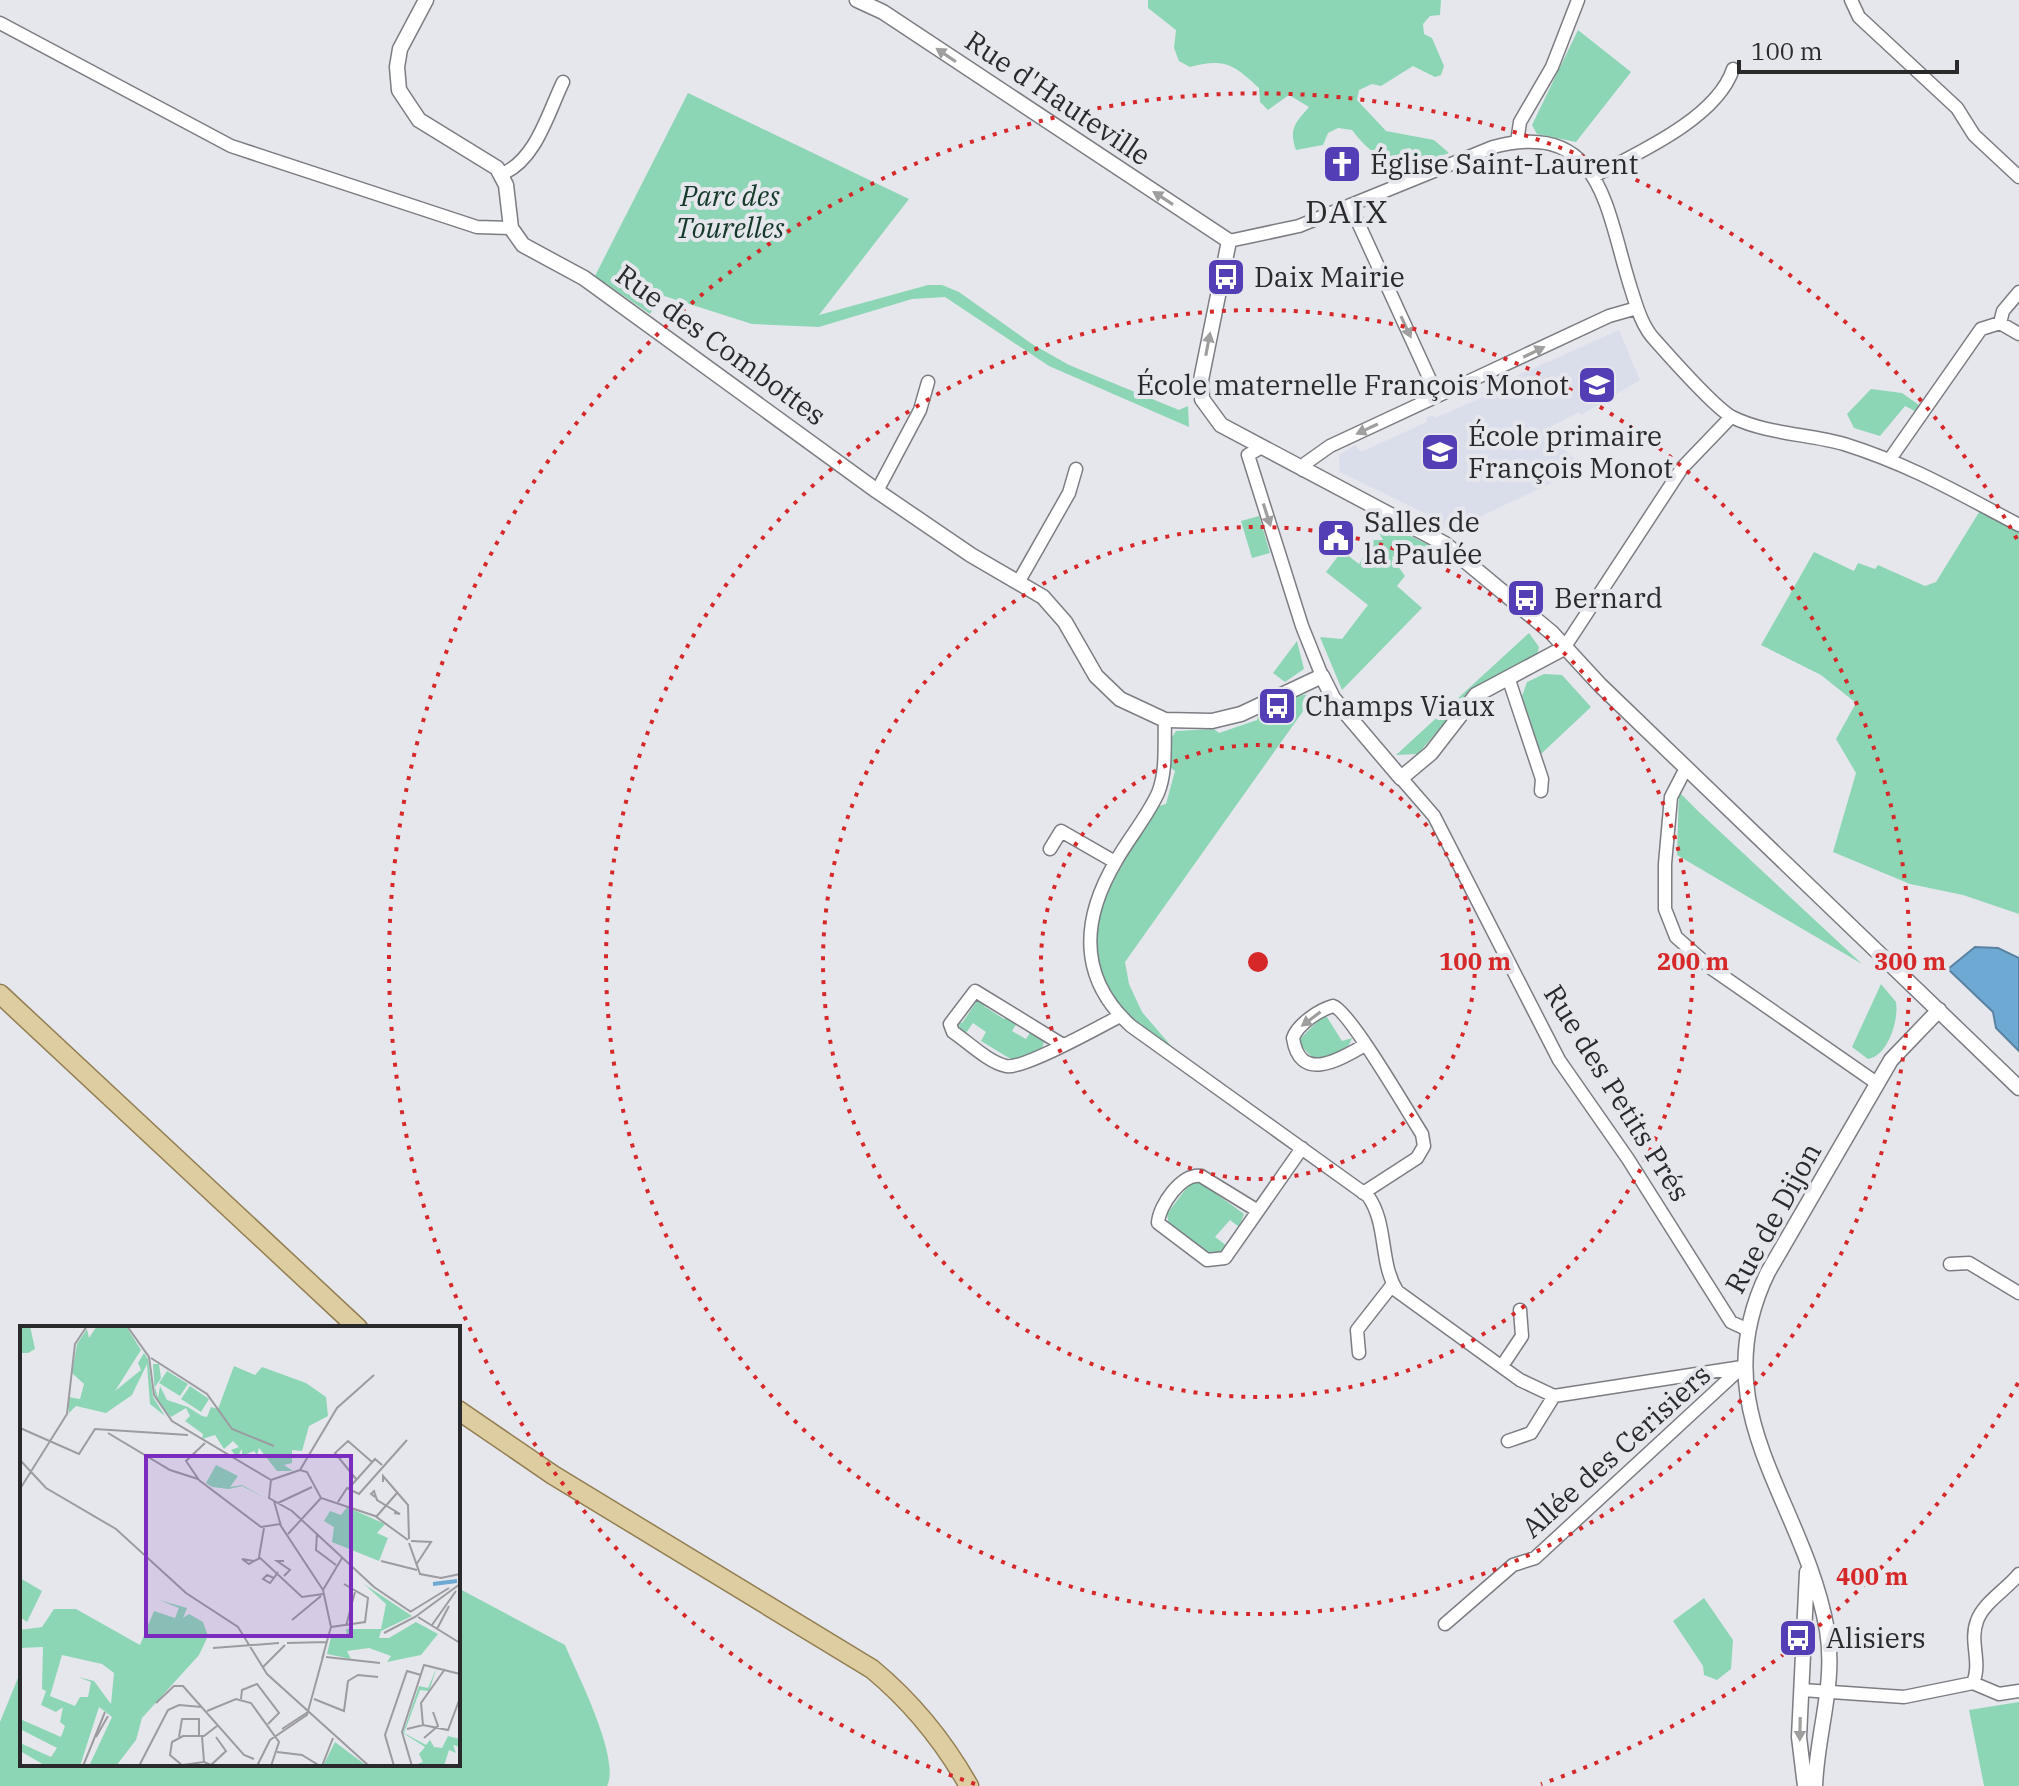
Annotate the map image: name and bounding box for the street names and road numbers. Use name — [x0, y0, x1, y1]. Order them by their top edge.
street label: Rue d'Hauteville — [958, 22, 1158, 173]
street label: Rue des Combottes — [609, 256, 834, 433]
street label: Rue des Petits Prés — [1536, 977, 1699, 1208]
street label: Rue de Dijon — [1716, 1136, 1829, 1300]
street label: Allée des Cerisiers — [1513, 1356, 1718, 1545]

